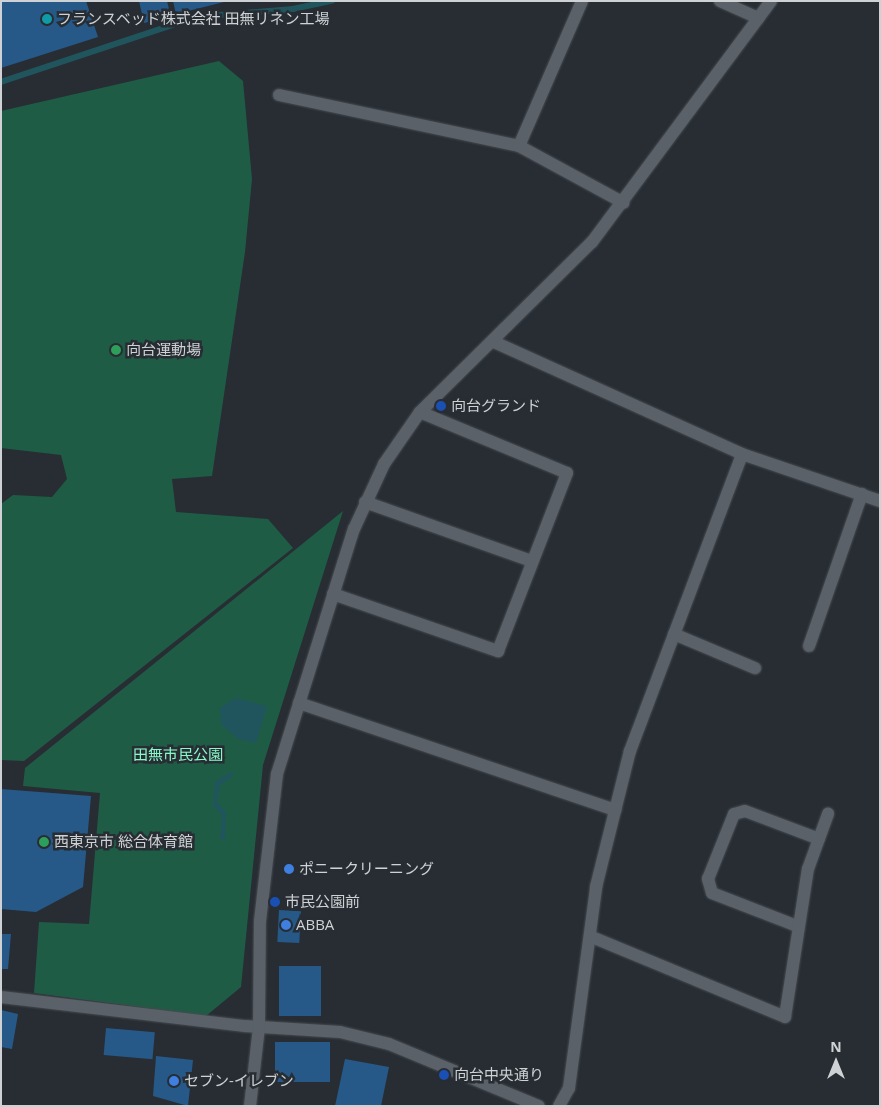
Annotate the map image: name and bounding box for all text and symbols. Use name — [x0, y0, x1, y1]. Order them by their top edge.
place label: フランスベッド株式会社 田無リネン工場 — [57, 10, 331, 28]
marker: フランスベッド株式会社 田無リネン工場 — [41, 13, 53, 25]
place label: 向台運動場 — [126, 341, 201, 359]
marker: 向台運動場 — [110, 344, 122, 356]
place label: 向台グランド — [451, 397, 541, 415]
marker: 向台グランド — [435, 400, 447, 412]
park label: 田無市民公園 — [133, 746, 223, 764]
place label: 西東京市 総合体育館 — [54, 833, 193, 851]
marker: 西東京市 総合体育館 — [38, 836, 50, 848]
place label: ポニークリーニング — [299, 860, 434, 878]
marker: ポニークリーニング — [283, 863, 295, 875]
place label: 市民公園前 — [285, 893, 360, 911]
marker: 市民公園前 — [269, 896, 281, 908]
place label: ABBA — [296, 916, 334, 934]
marker: ABBA — [280, 919, 292, 931]
north arrow — [811, 1037, 861, 1087]
text: N — [830, 1037, 842, 1056]
place label: 向台中央通り — [454, 1066, 544, 1084]
marker: 向台中央通り — [438, 1069, 450, 1081]
place label: セブン-イレブン — [184, 1072, 294, 1090]
marker: セブン-イレブン — [168, 1075, 180, 1087]

